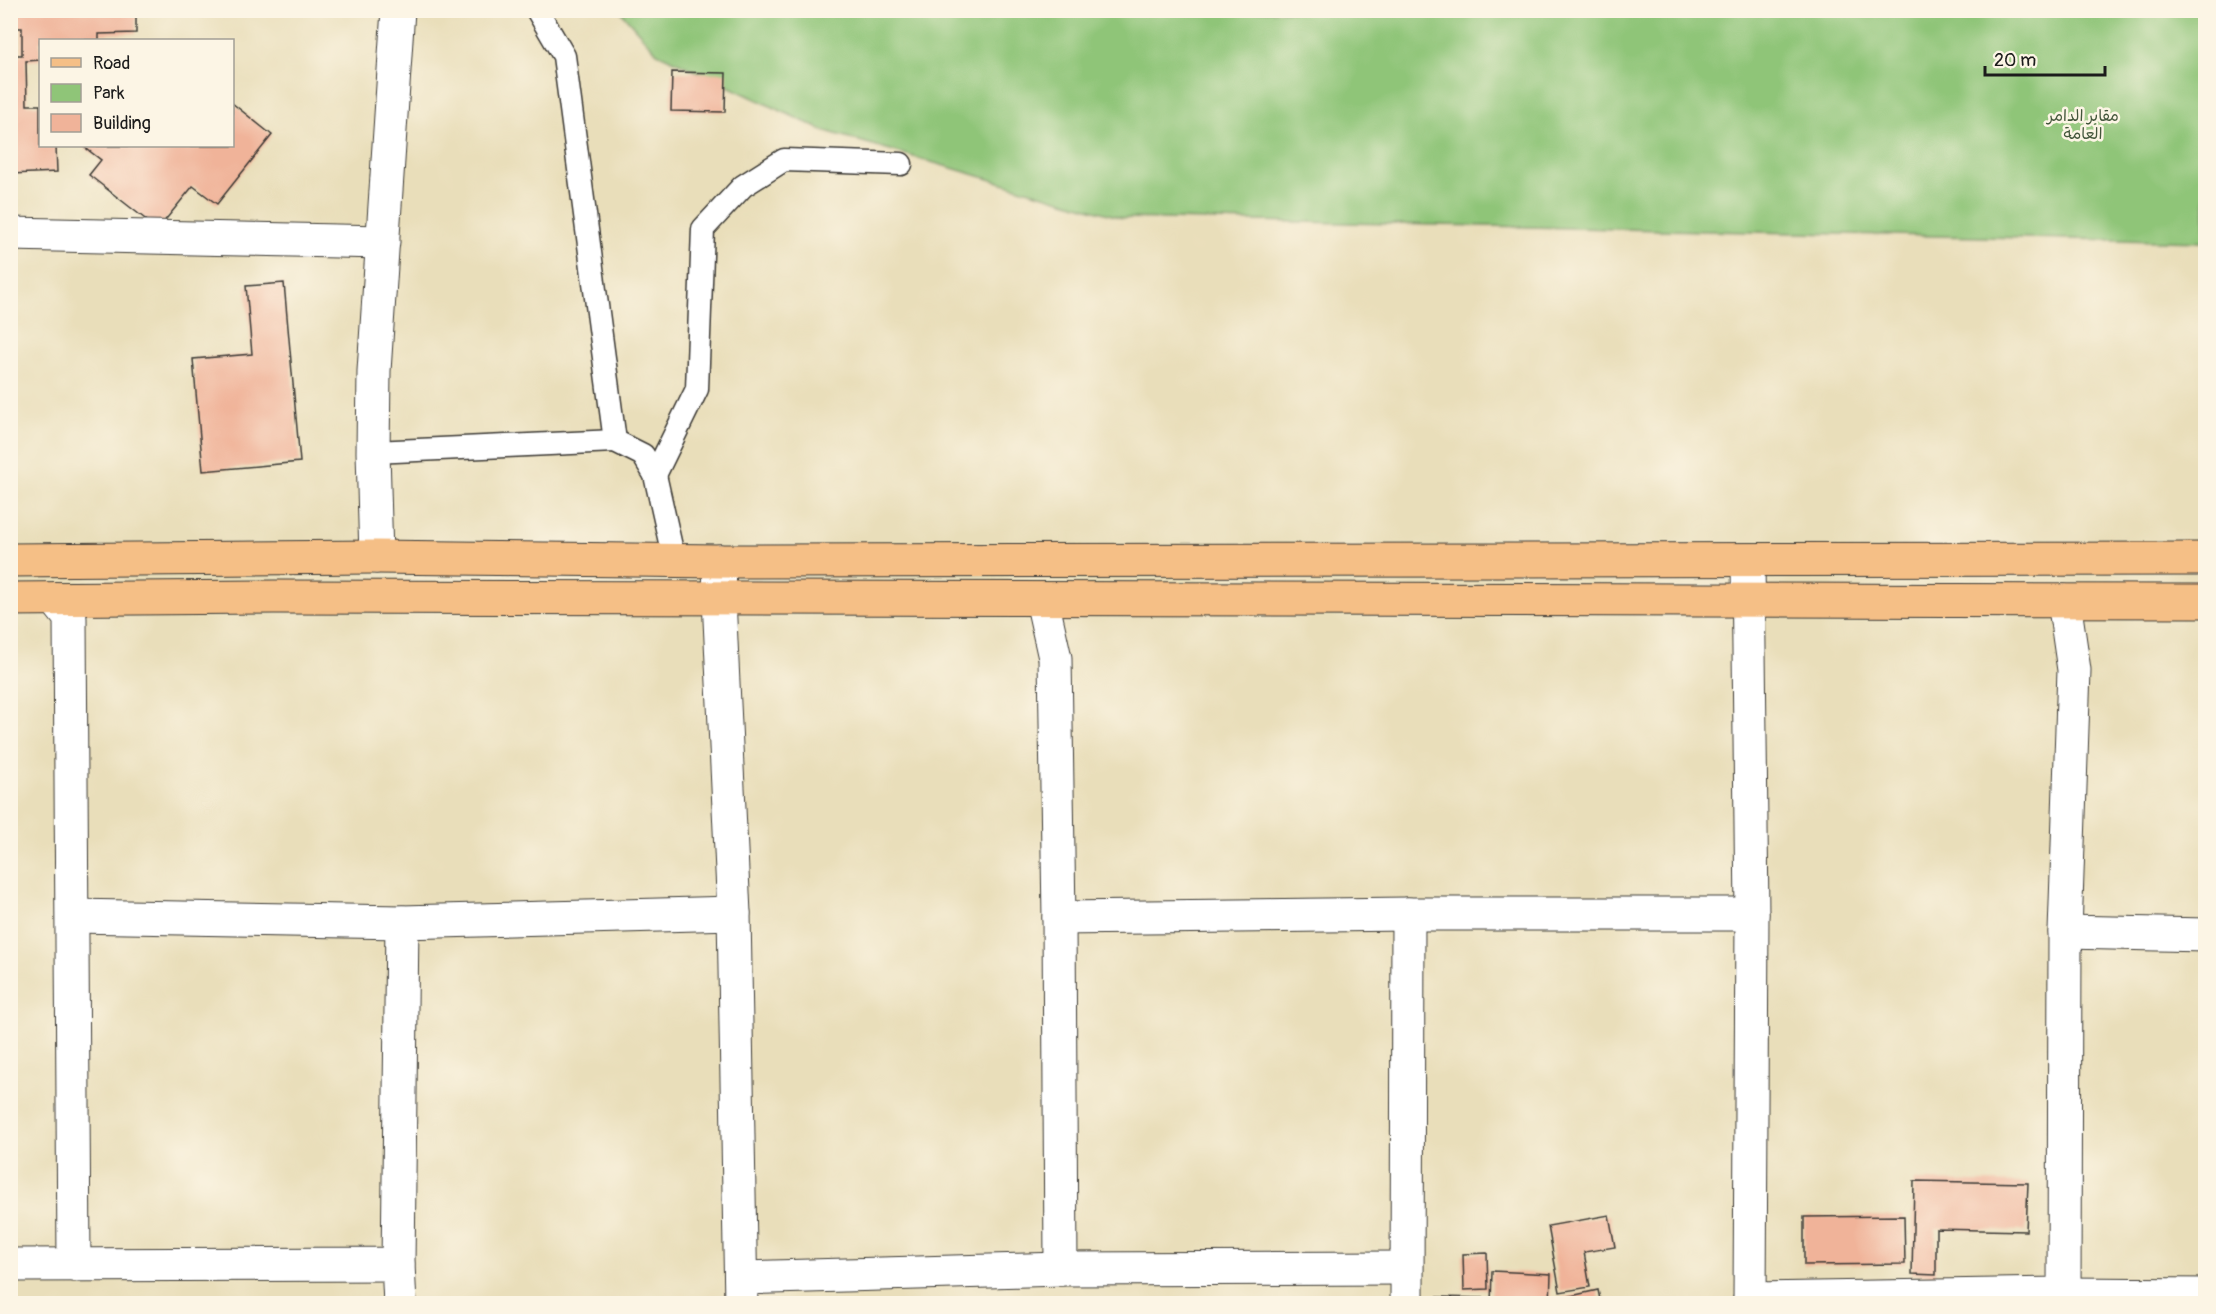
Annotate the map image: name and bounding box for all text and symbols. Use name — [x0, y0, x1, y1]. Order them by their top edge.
legend — [39, 39, 234, 147]
scale bar — [1985, 39, 2105, 77]
text: 20 m — [1994, 49, 2036, 72]
text: Road — [93, 52, 130, 75]
text: Park — [93, 82, 125, 105]
park label: مقابر الدامر العامة — [2045, 106, 2119, 144]
text: Building — [93, 112, 151, 135]

